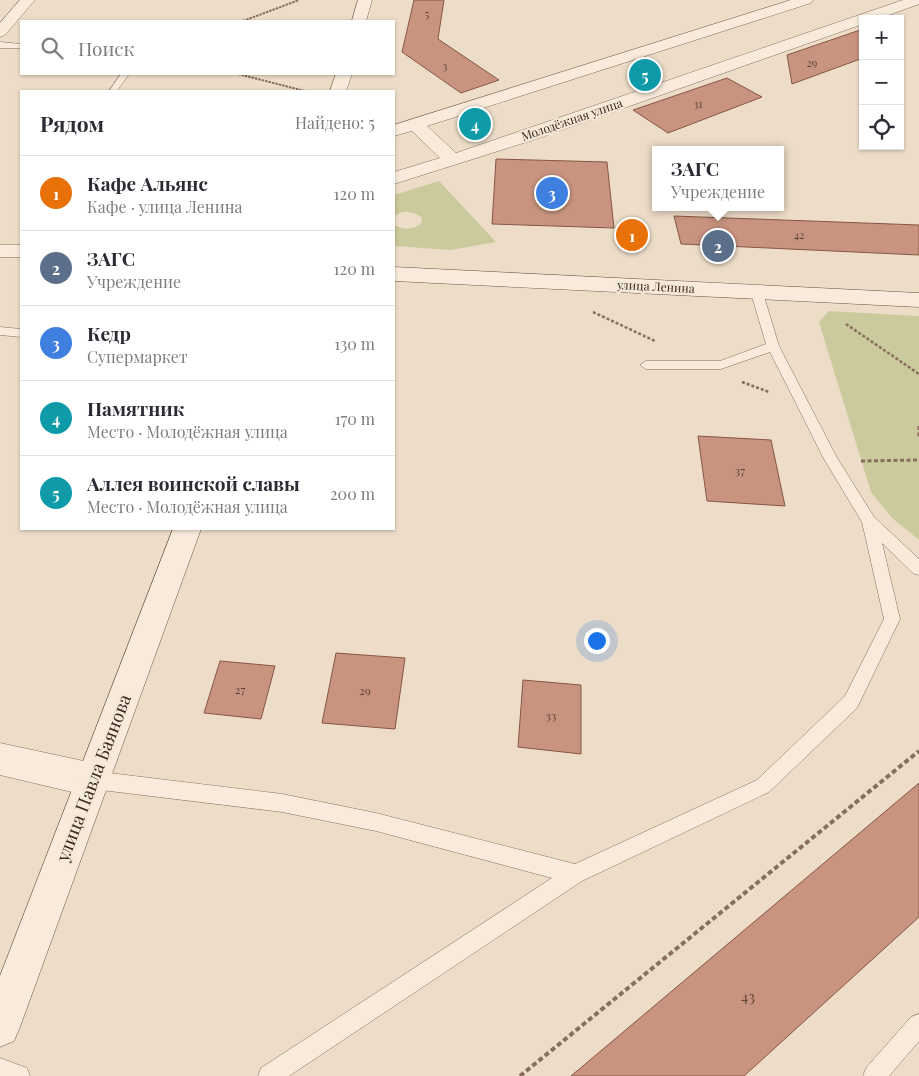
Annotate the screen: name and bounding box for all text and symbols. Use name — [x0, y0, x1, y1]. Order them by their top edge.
house number: 5 — [425, 6, 430, 21]
map controls — [859, 15, 904, 150]
button: + — [859, 15, 904, 60]
search box — [20, 20, 395, 75]
icon: search — [38, 34, 66, 62]
text: Поиск — [78, 35, 134, 61]
house number: 29 — [807, 55, 818, 70]
pin: 5 — [629, 56, 661, 94]
house number: 3 — [443, 58, 448, 73]
button: − — [859, 60, 904, 105]
street label: Молодёжная улица — [519, 94, 624, 144]
house number: 31 — [693, 96, 703, 111]
pin: 4 — [459, 105, 491, 143]
button: locate — [859, 105, 904, 150]
text: Рядом — [40, 109, 104, 137]
text: Найдено: 5 — [295, 112, 375, 133]
popup — [652, 146, 784, 211]
text: ЗАГС — [671, 155, 719, 181]
text: Кафе Альянс — [87, 170, 208, 196]
pin: 3 — [536, 174, 568, 212]
text: Учреждение — [671, 181, 765, 202]
text: 1 — [53, 183, 59, 204]
text: 120 m — [334, 183, 375, 204]
text: Кафе · улица Ленина — [87, 196, 242, 217]
pin: 1 — [616, 216, 648, 254]
pin: 2 — [702, 227, 734, 265]
house number: 42 — [794, 227, 804, 242]
text: ЗАГС — [87, 245, 135, 271]
text: 2 — [52, 258, 60, 279]
text: 120 m — [334, 258, 375, 279]
text: Учреждение — [87, 271, 181, 292]
street label: улица Ленина — [616, 276, 695, 296]
text: Кедр — [87, 320, 131, 346]
text: 3 — [52, 333, 60, 354]
text: 130 m — [334, 333, 375, 354]
text: Супермаркет — [87, 346, 188, 367]
text: Памятник — [87, 395, 184, 421]
text: 4 — [52, 408, 60, 429]
text: 170 m — [335, 408, 375, 429]
text: Место · Молодёжная улица — [87, 421, 288, 442]
house number: 37 — [735, 462, 745, 478]
text: Аллея воинской славы — [87, 470, 300, 496]
text: 5 — [52, 483, 60, 504]
text: 200 m — [330, 483, 375, 504]
text: Место · Молодёжная улица — [87, 496, 288, 517]
your location — [584, 628, 610, 654]
house number: 27 — [235, 681, 245, 697]
house number: 29 — [359, 682, 371, 698]
street label: улица Павла Баянова — [50, 690, 136, 866]
house number: 33 — [546, 707, 556, 723]
house number: 43 — [741, 986, 755, 1006]

